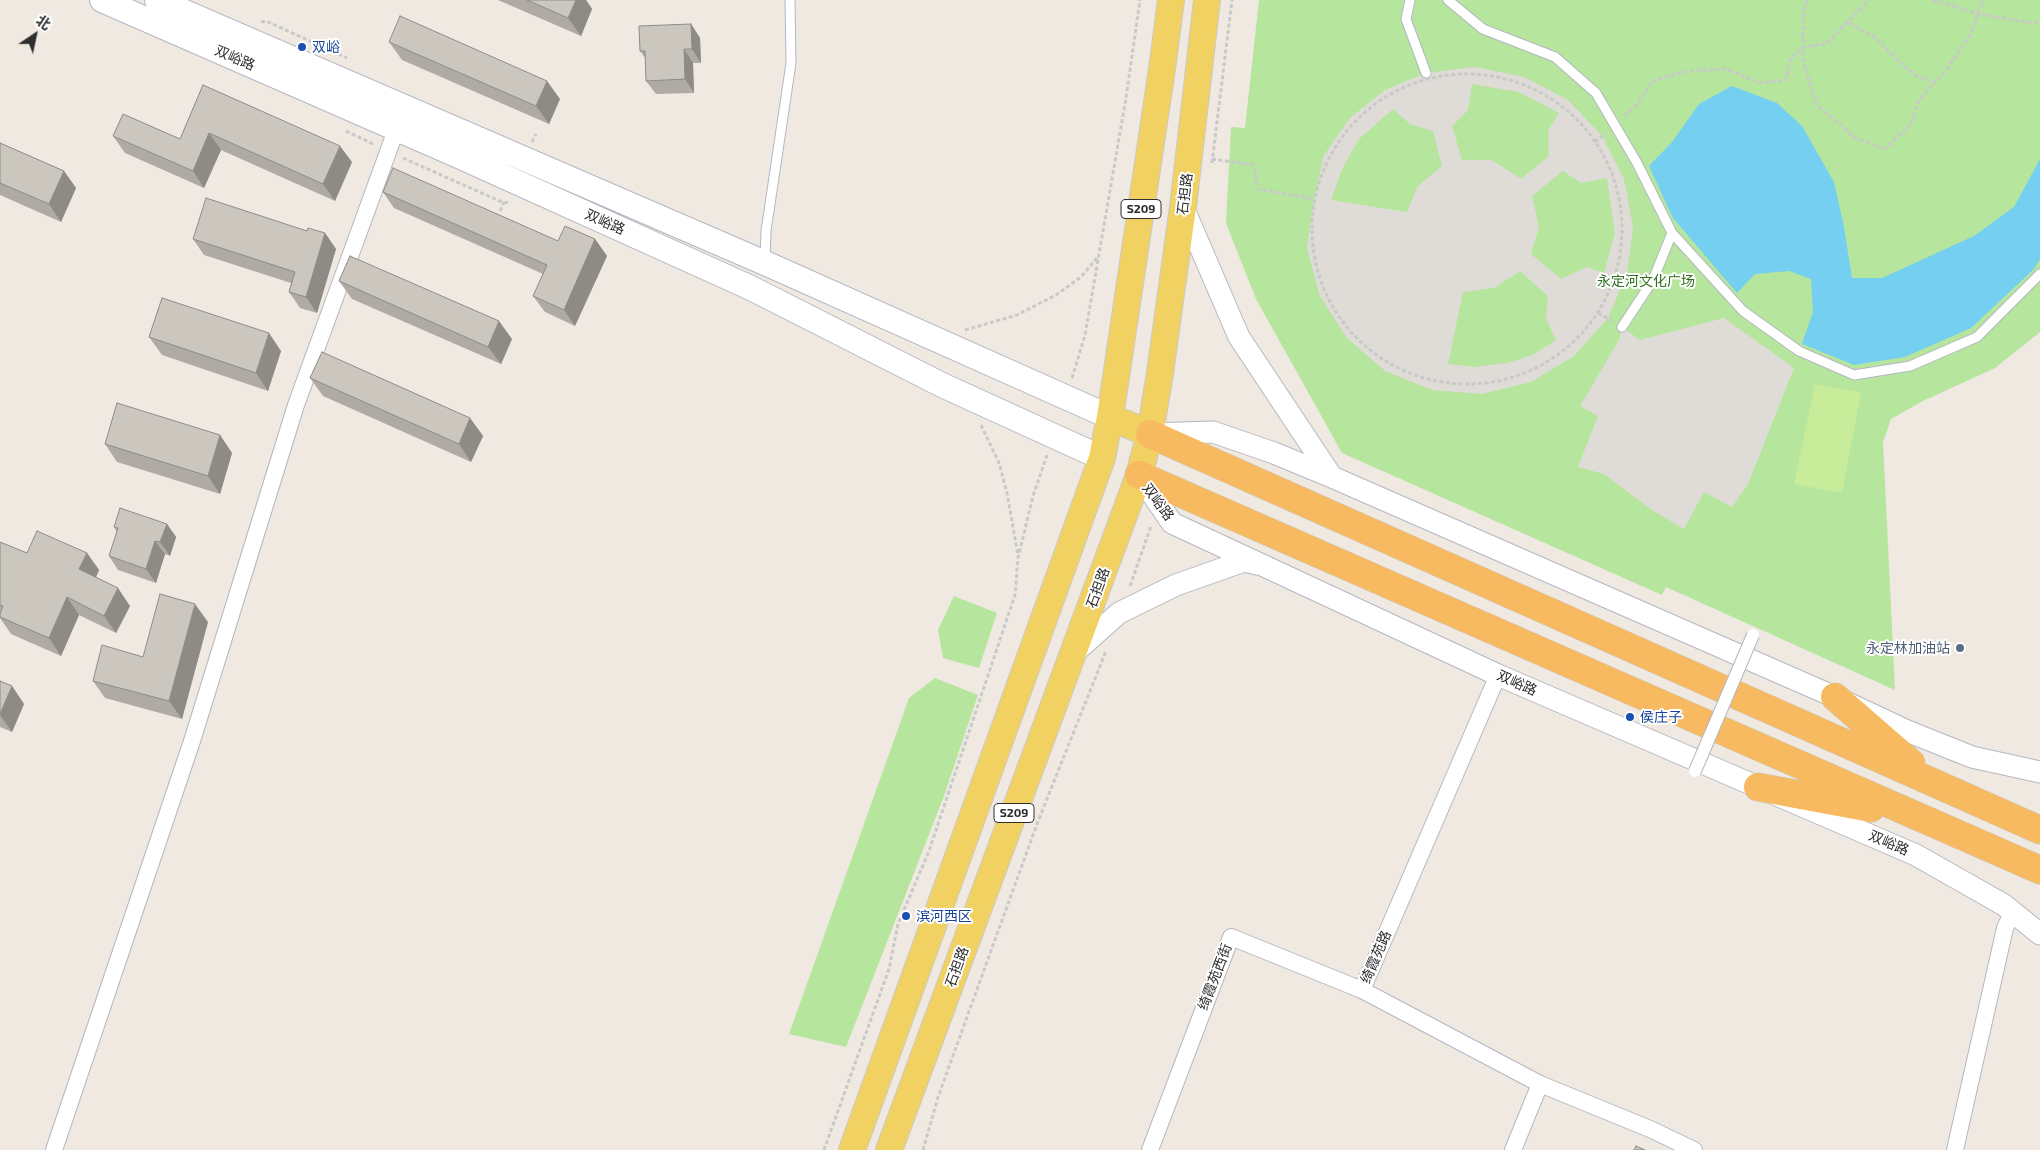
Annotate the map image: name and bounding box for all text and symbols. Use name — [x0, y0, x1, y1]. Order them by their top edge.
north arrow — [10, 10, 60, 60]
text: 北 — [33, 11, 54, 33]
place label: 双峪 — [312, 39, 340, 55]
marker: 双峪 — [296, 41, 308, 53]
street label: 双峪路 — [212, 42, 258, 74]
street label: 石担路 — [1174, 172, 1196, 216]
road number: S209 — [1121, 200, 1161, 218]
street label: 双峪路 — [582, 206, 628, 238]
park label: 永定河文化广场 — [1597, 273, 1695, 289]
street label: 双峪路 — [1139, 480, 1177, 524]
street label: 石担路 — [1083, 565, 1113, 611]
place label: 永定林加油站 — [1866, 640, 1950, 656]
marker: 永定林加油站 — [1954, 642, 1966, 654]
street label: 双峪路 — [1494, 667, 1540, 699]
place label: 侯庄子 — [1640, 709, 1682, 725]
marker: 侯庄子 — [1624, 711, 1636, 723]
road number: S209 — [994, 804, 1034, 822]
street label: 双峪路 — [1866, 827, 1912, 859]
place label: 滨河西区 — [916, 908, 972, 924]
marker: 滨河西区 — [900, 910, 912, 922]
street label: 绮霞苑路 — [1357, 928, 1395, 986]
street label: 绮霞苑西街 — [1195, 941, 1235, 1013]
street label: 石担路 — [942, 944, 972, 990]

